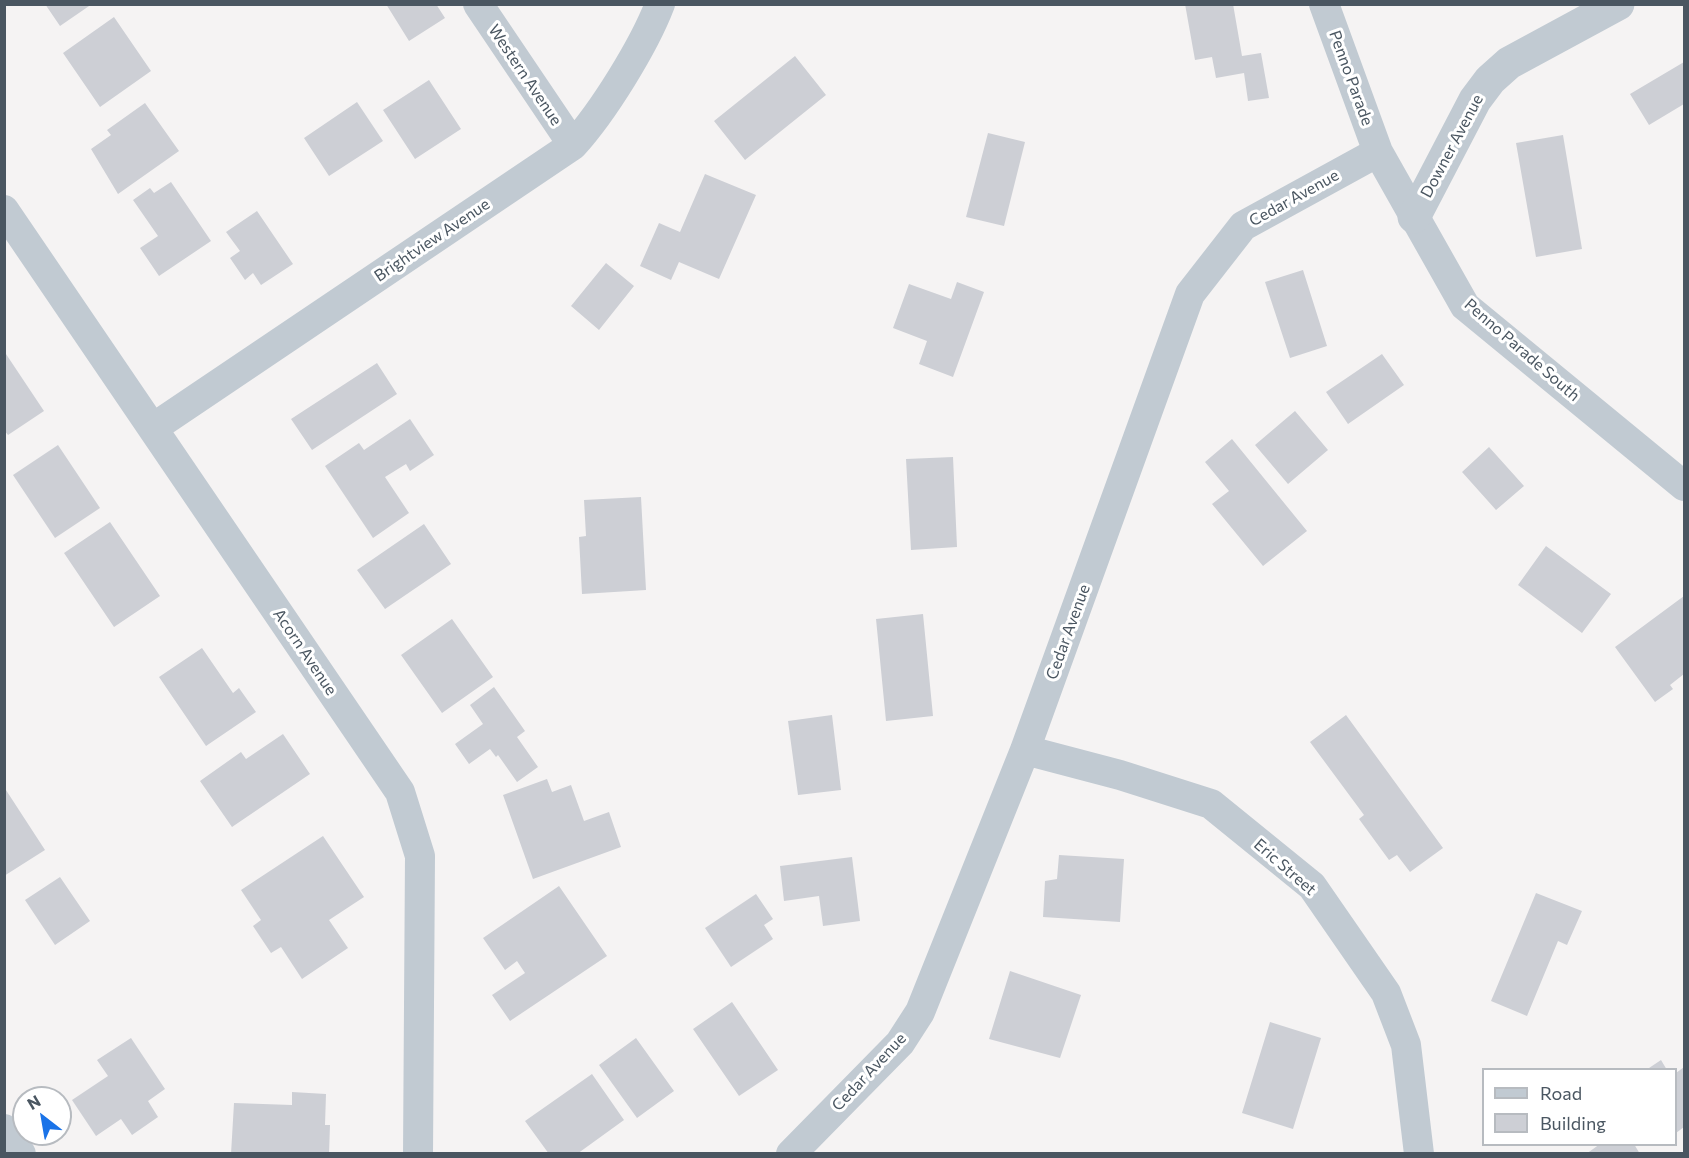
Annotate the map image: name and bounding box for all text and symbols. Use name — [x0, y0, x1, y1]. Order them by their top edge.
street label: Western Avenue — [484, 21, 566, 129]
street label: Penno Parade — [1325, 28, 1377, 128]
street label: Downer Avenue — [1417, 91, 1487, 201]
street label: Cedar Avenue — [1246, 165, 1342, 231]
street label: Brightview Avenue — [371, 194, 493, 286]
street label: Penno Parade South — [1460, 295, 1584, 405]
street label: Cedar Avenue — [1042, 582, 1094, 682]
street label: Acorn Avenue — [269, 605, 341, 699]
street label: Eric Street — [1250, 835, 1320, 899]
street label: Cedar Avenue — [828, 1029, 910, 1115]
legend — [1482, 1068, 1677, 1146]
text: Road — [1540, 1082, 1582, 1104]
north arrow — [12, 1086, 72, 1146]
text: N — [23, 1091, 44, 1113]
text: Building — [1540, 1112, 1606, 1134]

